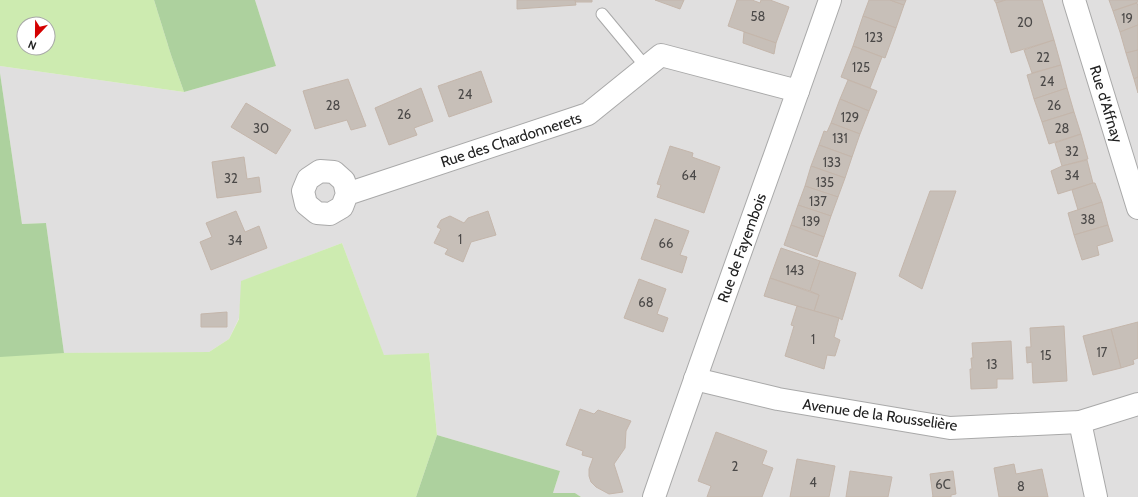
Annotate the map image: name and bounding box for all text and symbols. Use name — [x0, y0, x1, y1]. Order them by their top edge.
house number: 58 — [751, 8, 766, 24]
house number: 19 — [1121, 10, 1133, 26]
house number: 20 — [1017, 14, 1033, 30]
north arrow — [16, 16, 56, 56]
house number: 123 — [865, 29, 883, 45]
text: N — [26, 37, 38, 53]
house number: 22 — [1036, 49, 1050, 65]
house number: 125 — [852, 59, 870, 75]
street label: Rue d'Affnay — [1086, 63, 1126, 145]
house number: 24 — [1040, 73, 1055, 89]
house number: 24 — [458, 86, 473, 102]
house number: 28 — [326, 97, 340, 113]
house number: 26 — [1047, 97, 1061, 113]
house number: 26 — [397, 106, 411, 122]
street label: Rue des Chardonnerets — [438, 109, 584, 171]
house number: 129 — [841, 109, 859, 125]
house number: 30 — [253, 120, 269, 136]
house number: 28 — [1055, 120, 1069, 136]
house number: 131 — [832, 130, 848, 146]
house number: 32 — [1065, 143, 1079, 159]
house number: 133 — [823, 154, 841, 170]
house number: 64 — [682, 167, 697, 183]
house number: 34 — [1065, 167, 1080, 183]
house number: 32 — [224, 170, 238, 186]
house number: 135 — [816, 174, 834, 190]
street label: Rue de Fayembois — [714, 191, 770, 305]
house number: 137 — [809, 193, 827, 209]
house number: 38 — [1081, 211, 1096, 227]
house number: 139 — [802, 213, 820, 229]
house number: 1 — [458, 231, 462, 247]
house number: 34 — [228, 232, 243, 248]
house number: 66 — [659, 235, 673, 251]
house number: 143 — [786, 262, 804, 278]
house number: 68 — [638, 294, 654, 310]
house number: 1 — [811, 331, 815, 347]
house number: 17 — [1097, 344, 1108, 360]
house number: 15 — [1040, 347, 1052, 363]
house number: 13 — [986, 356, 998, 372]
street label: Avenue de la Rousselière — [801, 395, 959, 435]
house number: 2 — [732, 458, 739, 474]
house number: 4 — [809, 474, 817, 490]
house number: 6C — [935, 476, 951, 492]
house number: 8 — [1017, 478, 1025, 494]

